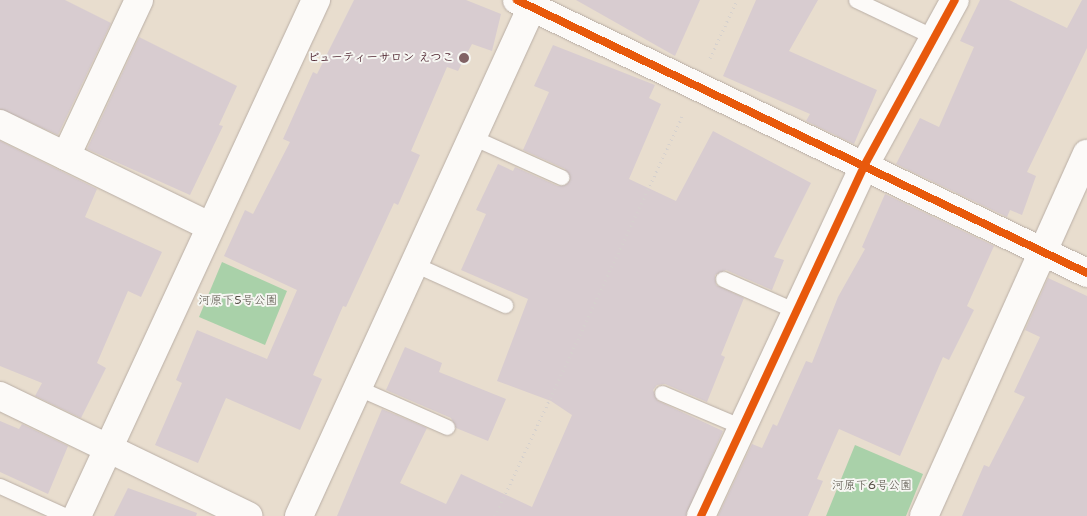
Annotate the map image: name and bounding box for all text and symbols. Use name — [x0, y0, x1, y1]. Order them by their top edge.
place label: ビューティーサロン えつこ — [306, 51, 454, 65]
marker: ビューティーサロン えつこ — [458, 52, 470, 64]
park label: 河原下5号公園 — [198, 294, 278, 308]
park label: 河原下6号公園 — [832, 479, 912, 493]

